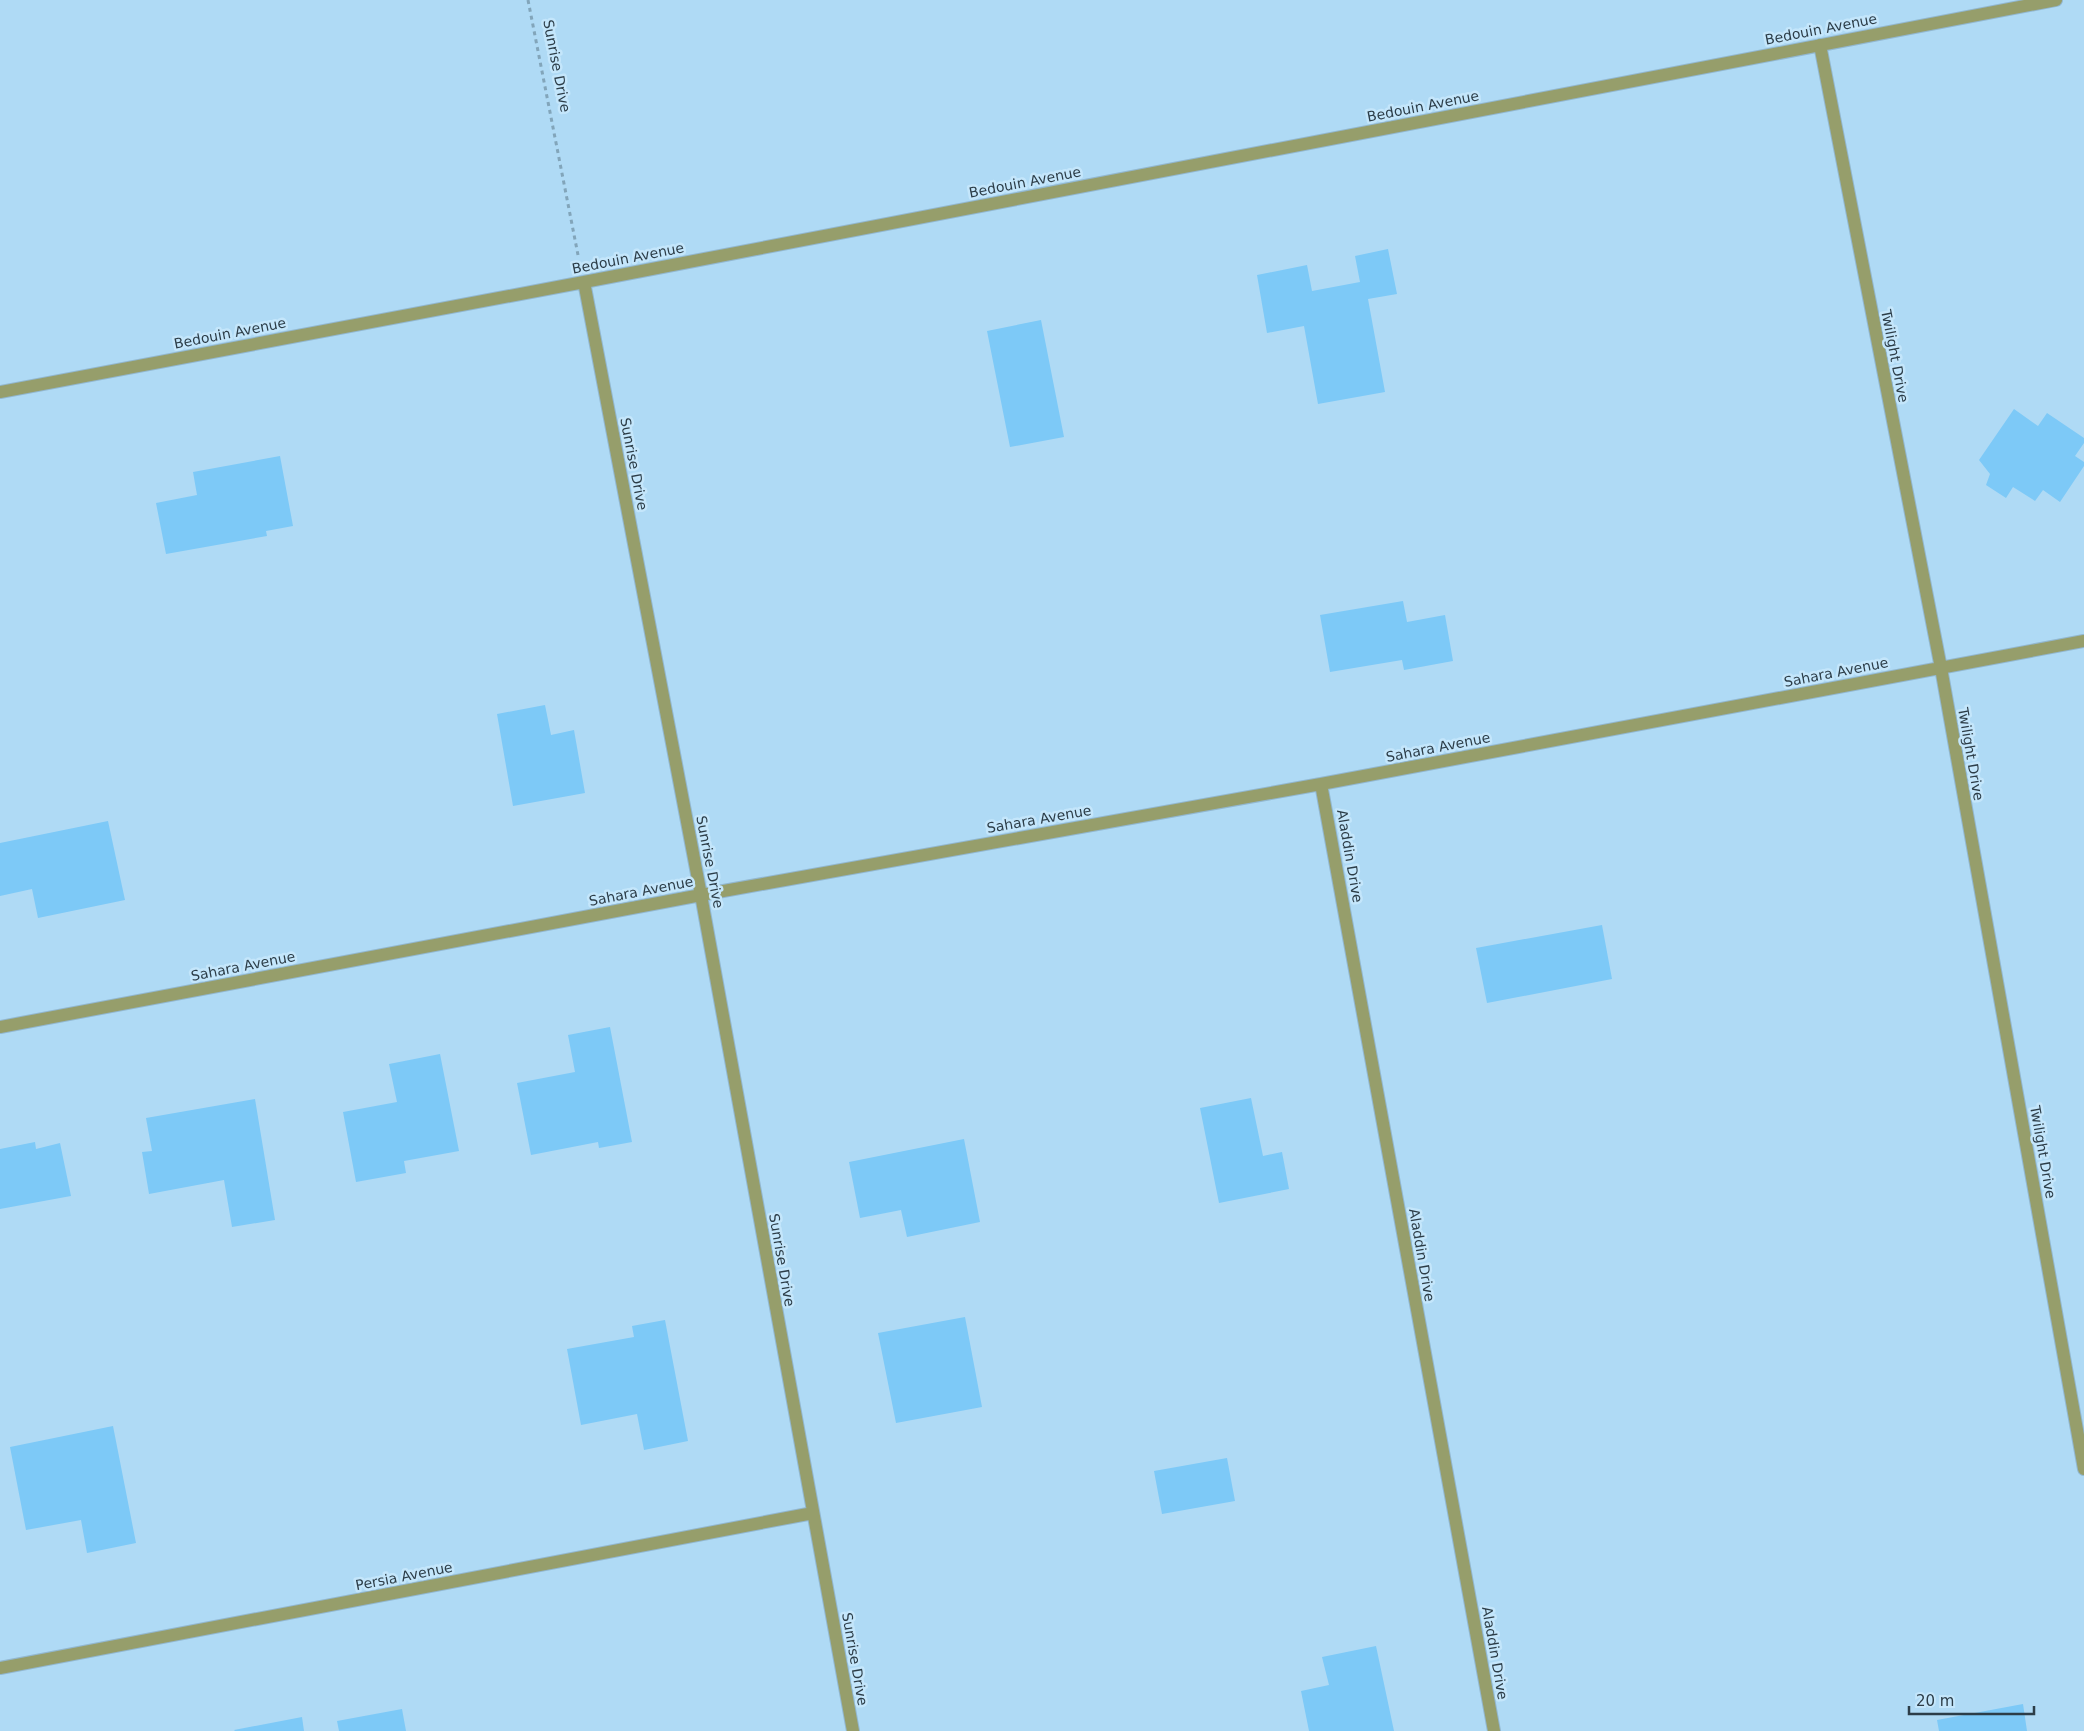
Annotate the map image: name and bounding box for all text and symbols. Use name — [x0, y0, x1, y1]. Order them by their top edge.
street label: Bedouin Avenue — [1764, 10, 1878, 48]
street label: Sunrise Drive — [540, 18, 574, 114]
street label: Bedouin Avenue — [1366, 87, 1480, 125]
street label: Bedouin Avenue — [968, 163, 1082, 201]
street label: Bedouin Avenue — [571, 239, 685, 277]
street label: Twilight Drive — [1878, 307, 1912, 404]
street label: Bedouin Avenue — [173, 314, 287, 352]
street label: Sunrise Drive — [617, 416, 651, 512]
street label: Sahara Avenue — [1783, 654, 1889, 690]
street label: Twilight Drive — [1955, 705, 1987, 802]
street label: Sahara Avenue — [1385, 729, 1491, 765]
street label: Sahara Avenue — [986, 802, 1092, 836]
street label: Aladdin Drive — [1334, 808, 1366, 904]
street label: Sunrise Drive — [693, 814, 727, 910]
street label: Sahara Avenue — [588, 873, 694, 909]
street label: Sahara Avenue — [190, 948, 296, 984]
street label: Twilight Drive — [2027, 1103, 2059, 1200]
street label: Aladdin Drive — [1406, 1207, 1438, 1303]
street label: Sunrise Drive — [766, 1212, 798, 1308]
street label: Persia Avenue — [354, 1559, 454, 1593]
street label: Aladdin Drive — [1479, 1605, 1511, 1701]
street label: Sunrise Drive — [839, 1611, 871, 1707]
scale bar — [1909, 1684, 2034, 1716]
text: 20 m — [1916, 1692, 1954, 1710]

